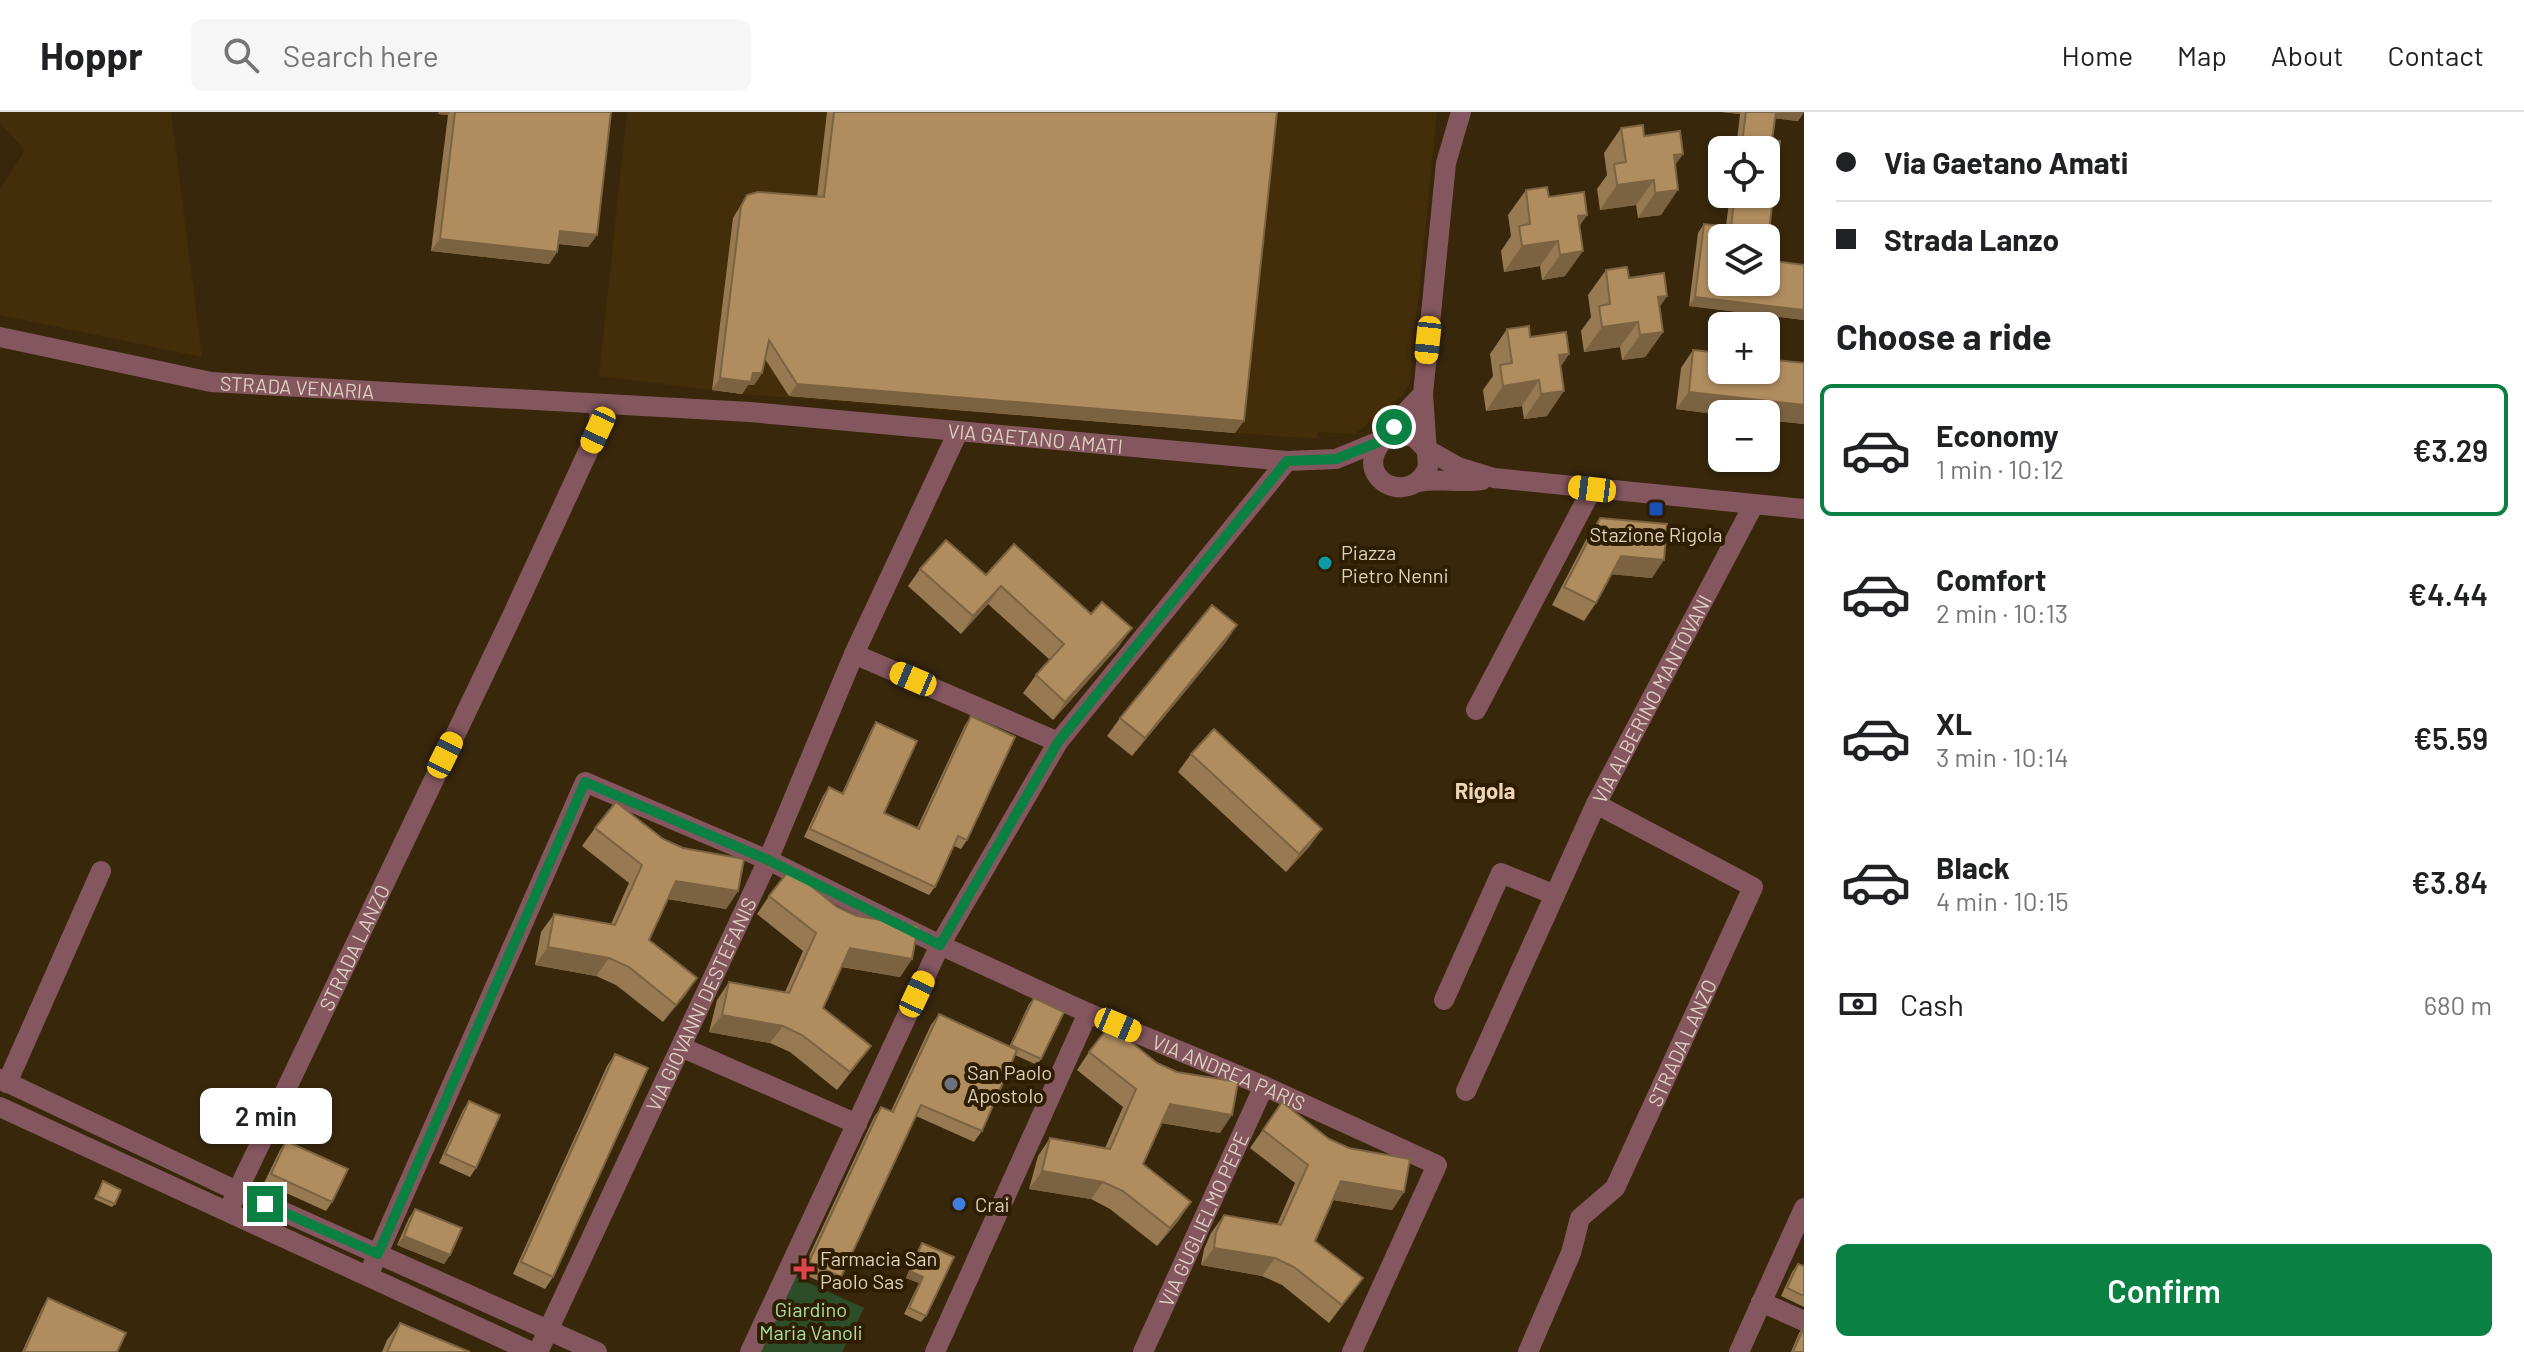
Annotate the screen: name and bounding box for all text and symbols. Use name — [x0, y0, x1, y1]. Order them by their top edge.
search box — [191, 19, 751, 91]
text: Hoppr — [40, 32, 143, 78]
icon: search — [219, 33, 263, 77]
text: Search here — [283, 37, 439, 73]
text: Home — [2062, 38, 2133, 72]
text: Map — [2177, 38, 2227, 72]
text: About — [2271, 38, 2343, 72]
text: Contact — [2387, 38, 2484, 72]
map controls — [1708, 136, 1780, 472]
button: locate — [1708, 136, 1780, 208]
text: Via Gaetano Amati — [1884, 144, 2128, 180]
text: Strada Lanzo — [1884, 221, 2059, 257]
button: layers — [1708, 224, 1780, 296]
button: + — [1708, 312, 1780, 384]
text: Choose a ride — [1836, 314, 2052, 357]
car — [1414, 315, 1442, 365]
street label: STRADA VENARIA — [219, 371, 375, 403]
button: − — [1708, 400, 1780, 472]
car — [577, 403, 619, 457]
route start — [1376, 409, 1412, 445]
icon: car — [1840, 414, 1912, 486]
text: Economy — [1936, 417, 2059, 453]
street label: VIA GAETANO AMATI — [947, 418, 1124, 458]
text: €3.29 — [2412, 432, 2488, 468]
text: 1 min · 10:12 — [1936, 453, 2064, 484]
car — [1567, 474, 1617, 504]
marker: Stazione Rigola — [1647, 500, 1665, 518]
place label: Stazione Rigola — [1589, 522, 1723, 546]
place label: Piazza Pietro Nenni — [1341, 540, 1449, 587]
marker: Piazza Pietro Nenni — [1316, 554, 1334, 572]
icon: car — [1840, 558, 1912, 630]
text: Comfort — [1936, 561, 2046, 597]
text: €4.44 — [2408, 576, 2488, 612]
street label: VIA ALBERINO MANTOVANI — [1587, 590, 1716, 807]
text: 2 min · 10:13 — [1936, 597, 2068, 628]
car — [886, 659, 940, 699]
icon: car — [1840, 702, 1912, 774]
text: XL — [1936, 705, 1972, 741]
text: €5.59 — [2413, 720, 2488, 756]
car — [424, 728, 466, 782]
text: 3 min · 10:14 — [1936, 741, 2069, 772]
district label: Rigola — [1455, 777, 1515, 803]
icon: car — [1840, 846, 1912, 918]
text: Black — [1936, 849, 2010, 885]
text: €3.84 — [2411, 864, 2488, 900]
street label: STRADA LANZO — [313, 880, 394, 1015]
text: 4 min · 10:15 — [1936, 885, 2069, 916]
street label: VIA GIOVANNI DESTEFANIS — [640, 893, 761, 1115]
car — [896, 967, 938, 1021]
street label: STRADA LANZO — [1642, 975, 1721, 1110]
icon: cash — [1836, 982, 1880, 1026]
text: Cash — [1900, 986, 1964, 1022]
text: 680 m — [2424, 989, 2492, 1020]
car — [1091, 1005, 1145, 1045]
street label: VIA ANDREA PARIS — [1149, 1029, 1309, 1115]
place label: San Paolo Apostolo — [967, 1060, 1052, 1107]
marker: San Paolo Apostolo — [942, 1075, 960, 1093]
callout: 2 min — [199, 1088, 331, 1144]
text: 2 min — [235, 1100, 297, 1131]
street label: VIA GUGLIELMO PEPE — [1153, 1128, 1254, 1310]
route end — [247, 1186, 283, 1222]
place label: Crai — [975, 1192, 1010, 1216]
marker: Crai — [950, 1195, 968, 1213]
button: Confirm — [1836, 1244, 2492, 1336]
place label: Farmacia San Paolo Sas — [820, 1246, 937, 1293]
marker: Farmacia San Paolo Sas — [795, 1260, 813, 1278]
park label: Giardino Maria Vanoli — [759, 1297, 863, 1344]

